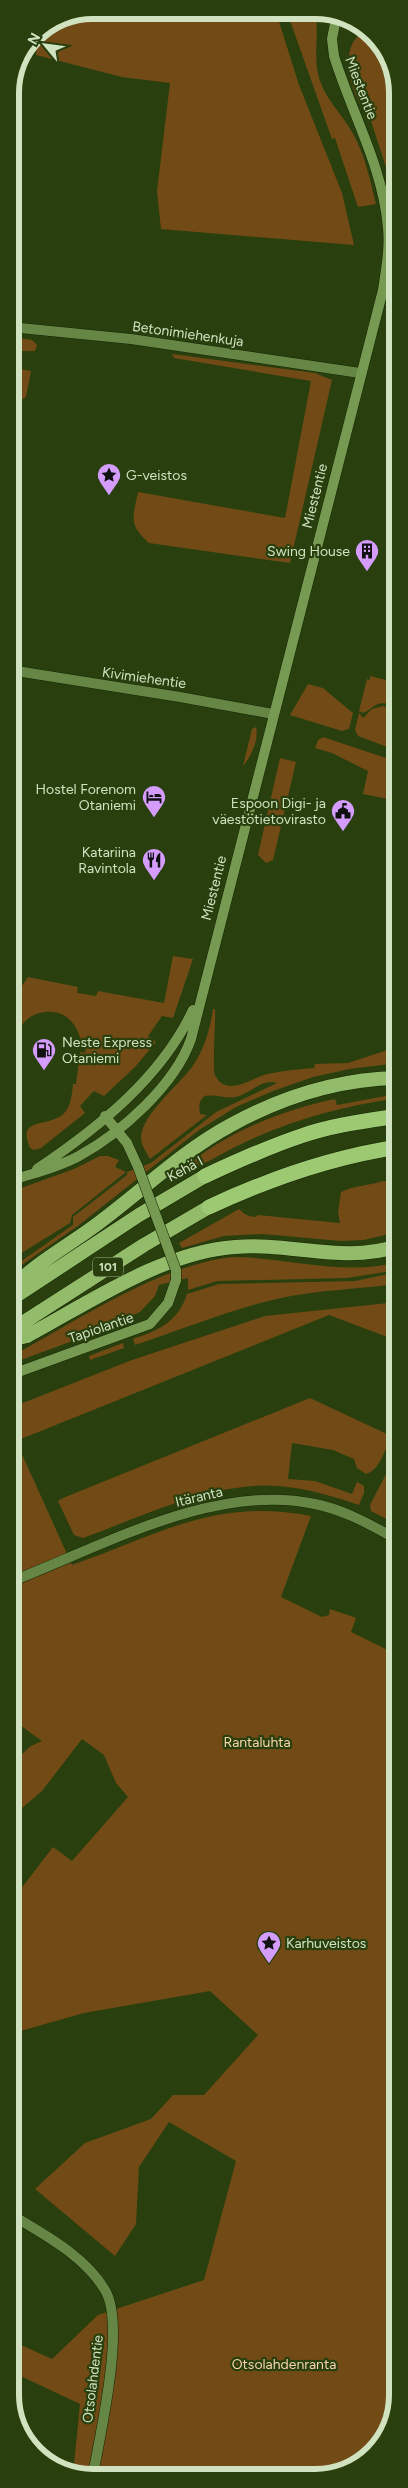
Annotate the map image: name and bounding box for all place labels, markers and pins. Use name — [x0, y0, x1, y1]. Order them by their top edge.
place icon: G-veistos — [96, 462, 122, 496]
place label: G-veistos — [126, 467, 187, 484]
building icon: Swing House — [354, 538, 380, 572]
place label: Swing House — [267, 543, 350, 560]
place label: Hostel Forenom Otaniemi — [36, 781, 136, 814]
hotel icon: Hostel Forenom Otaniemi — [141, 784, 167, 818]
place label: Espoon Digi- ja väestötietovirasto — [212, 795, 326, 828]
public building icon: Espoon Digi- ja väestötietovirasto — [330, 798, 356, 832]
place label: Katariina Ravintola — [78, 844, 136, 877]
restaurant icon: Katariina Ravintola — [141, 847, 167, 881]
place label: Neste Express Otaniemi — [62, 1034, 152, 1067]
fuel station icon: Neste Express Otaniemi — [31, 1037, 57, 1071]
place icon: Karhuveistos — [256, 1930, 282, 1964]
place label: Karhuveistos — [286, 1935, 366, 1952]

